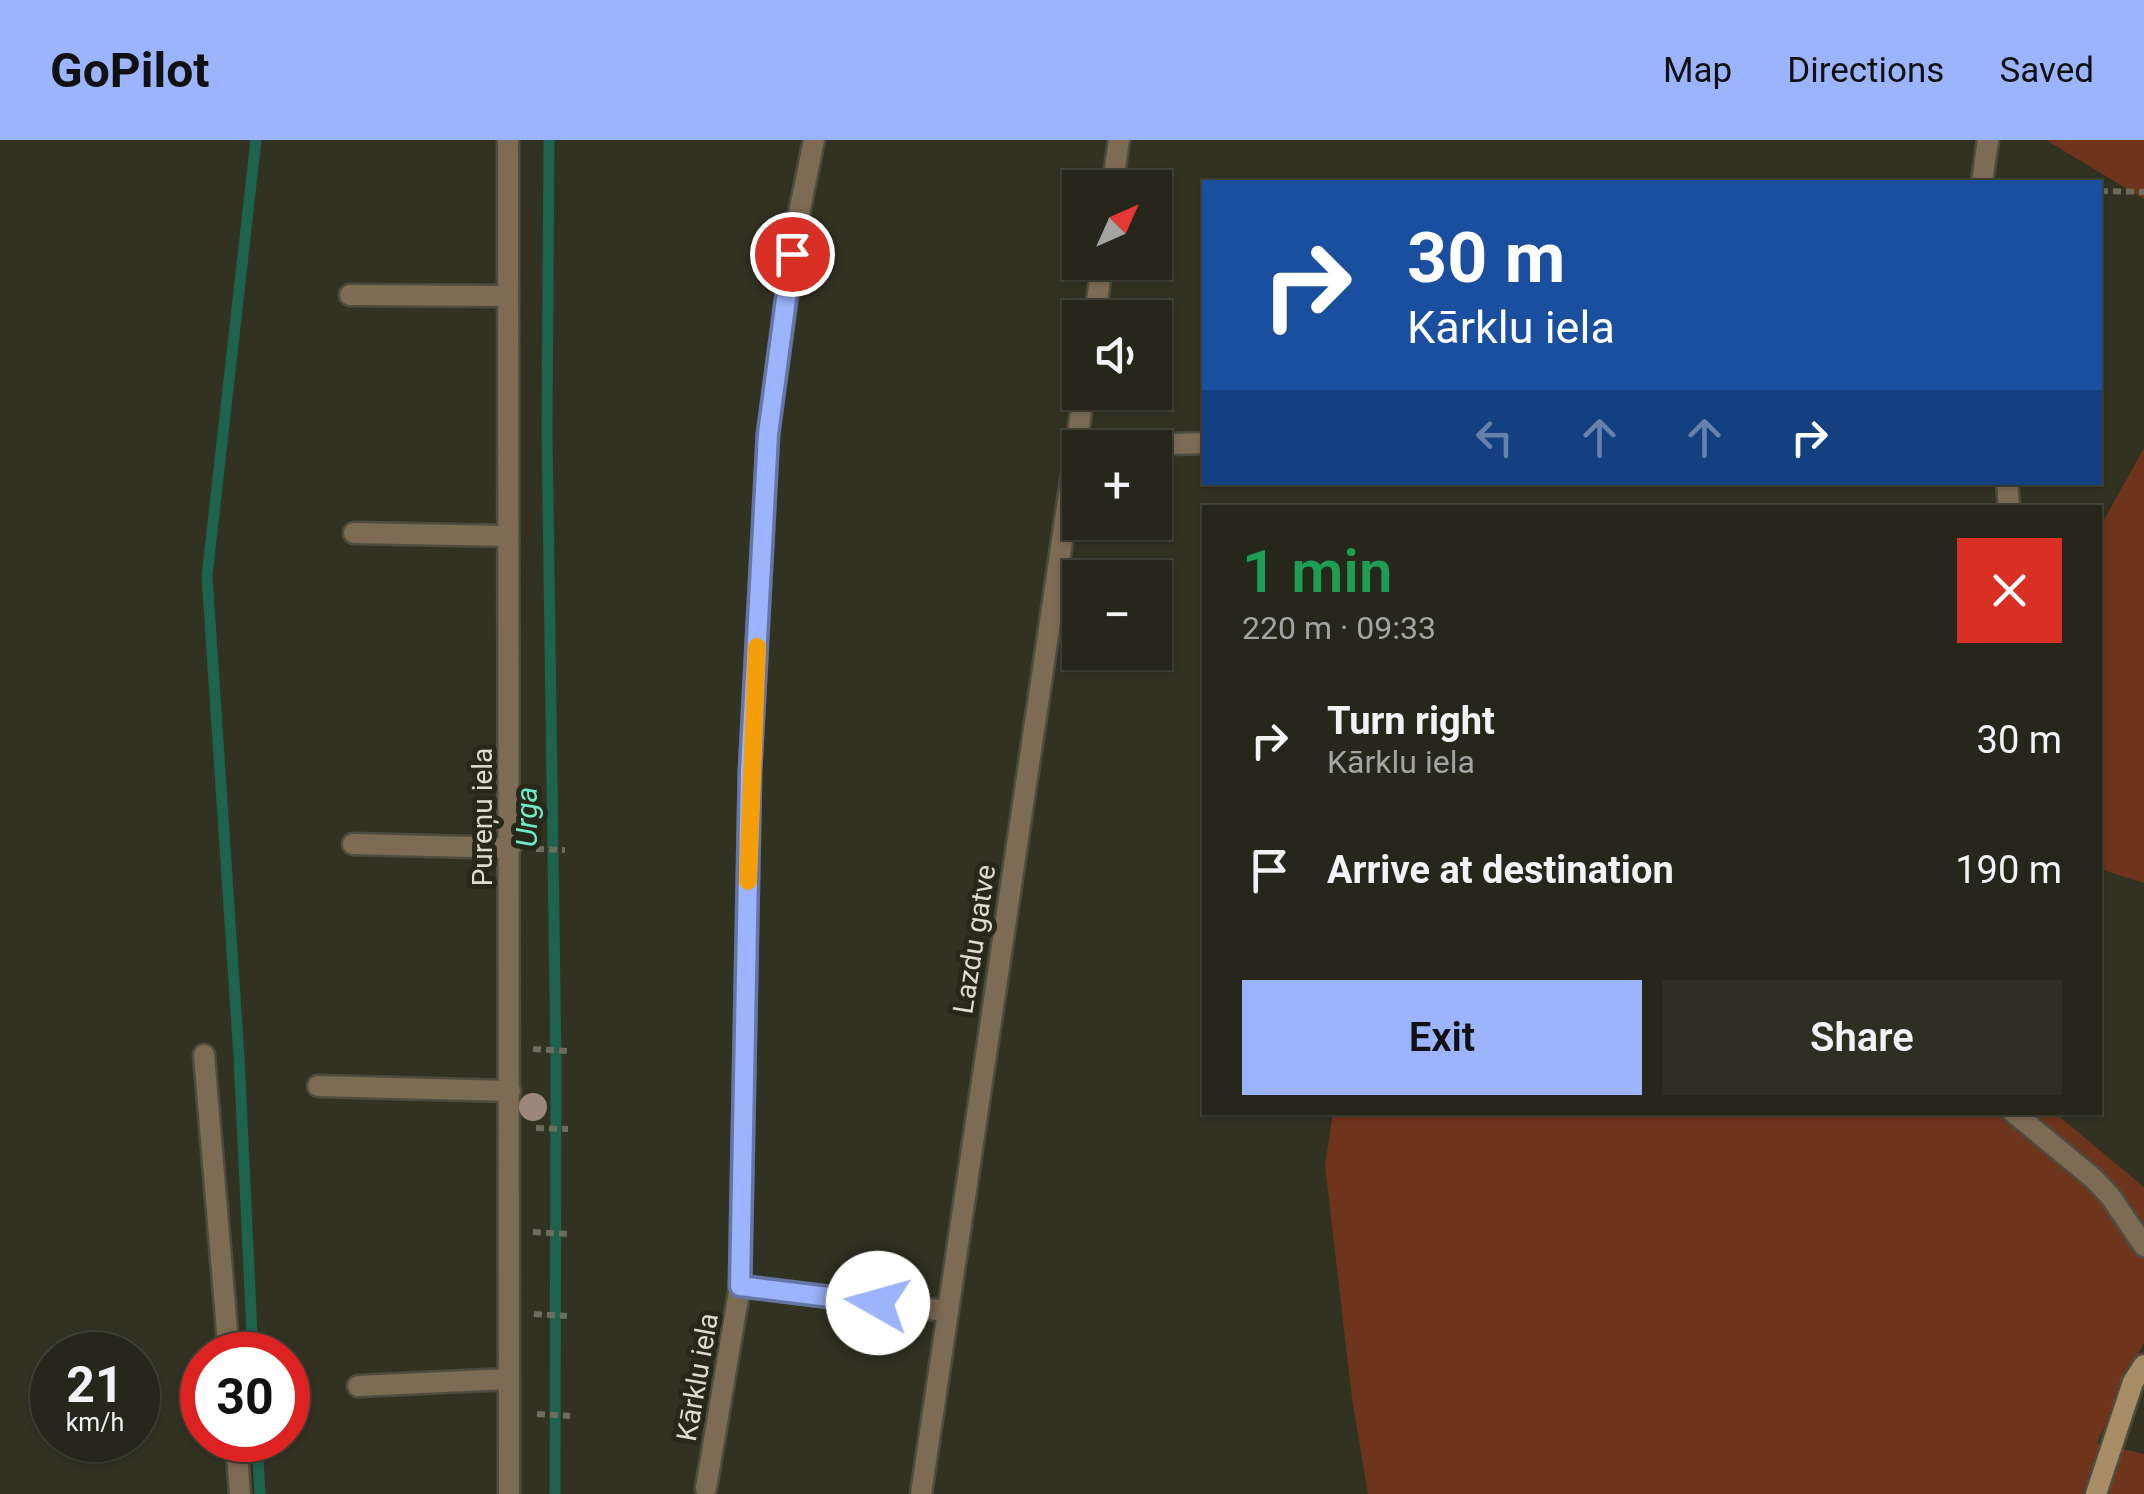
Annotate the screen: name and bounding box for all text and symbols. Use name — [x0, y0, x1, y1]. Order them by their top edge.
text: GoPilot — [50, 42, 210, 99]
text: Map — [1663, 50, 1732, 91]
text: Directions — [1787, 50, 1944, 91]
text: Saved — [1999, 50, 2094, 91]
north arrow — [1062, 170, 1172, 280]
map controls — [1062, 170, 1172, 670]
pin — [750, 212, 835, 297]
text: 30 m — [1407, 217, 1565, 299]
icon: right — [1242, 220, 1372, 350]
icon: arrive — [765, 227, 820, 282]
button: sound — [1062, 300, 1172, 410]
text: Kārklu iela — [1407, 301, 1615, 354]
icon: left — [1467, 410, 1522, 465]
icon: ahead — [1572, 410, 1627, 465]
icon: ahead — [1677, 410, 1732, 465]
icon: right — [1782, 410, 1837, 465]
button: + — [1062, 430, 1172, 540]
text: 1 min — [1242, 536, 1392, 607]
button: close — [1957, 538, 2062, 643]
button: − — [1062, 560, 1172, 670]
text: 220 m · 09:33 — [1242, 609, 1436, 647]
text: Turn right — [1327, 699, 1495, 743]
icon: right — [1242, 713, 1297, 768]
text: 30 m — [1977, 718, 2062, 762]
text: Kārklu iela — [1327, 743, 1475, 781]
street label: Pureņu iela — [466, 748, 499, 886]
water label: Urga — [509, 787, 544, 847]
icon: arrive — [1242, 843, 1297, 898]
text: Arrive at destination — [1327, 848, 1674, 892]
text: 190 m — [1955, 848, 2062, 892]
street label: Lazdu gatve — [946, 862, 1003, 1016]
button: Exit — [1242, 980, 1642, 1095]
button: Share — [1662, 980, 2062, 1095]
position arrow — [826, 1251, 930, 1355]
street label: Kārklu iela — [670, 1311, 725, 1444]
speed limit sign: 30 — [180, 1332, 310, 1462]
text: 21 — [66, 1356, 124, 1414]
text: km/h — [66, 1408, 124, 1437]

